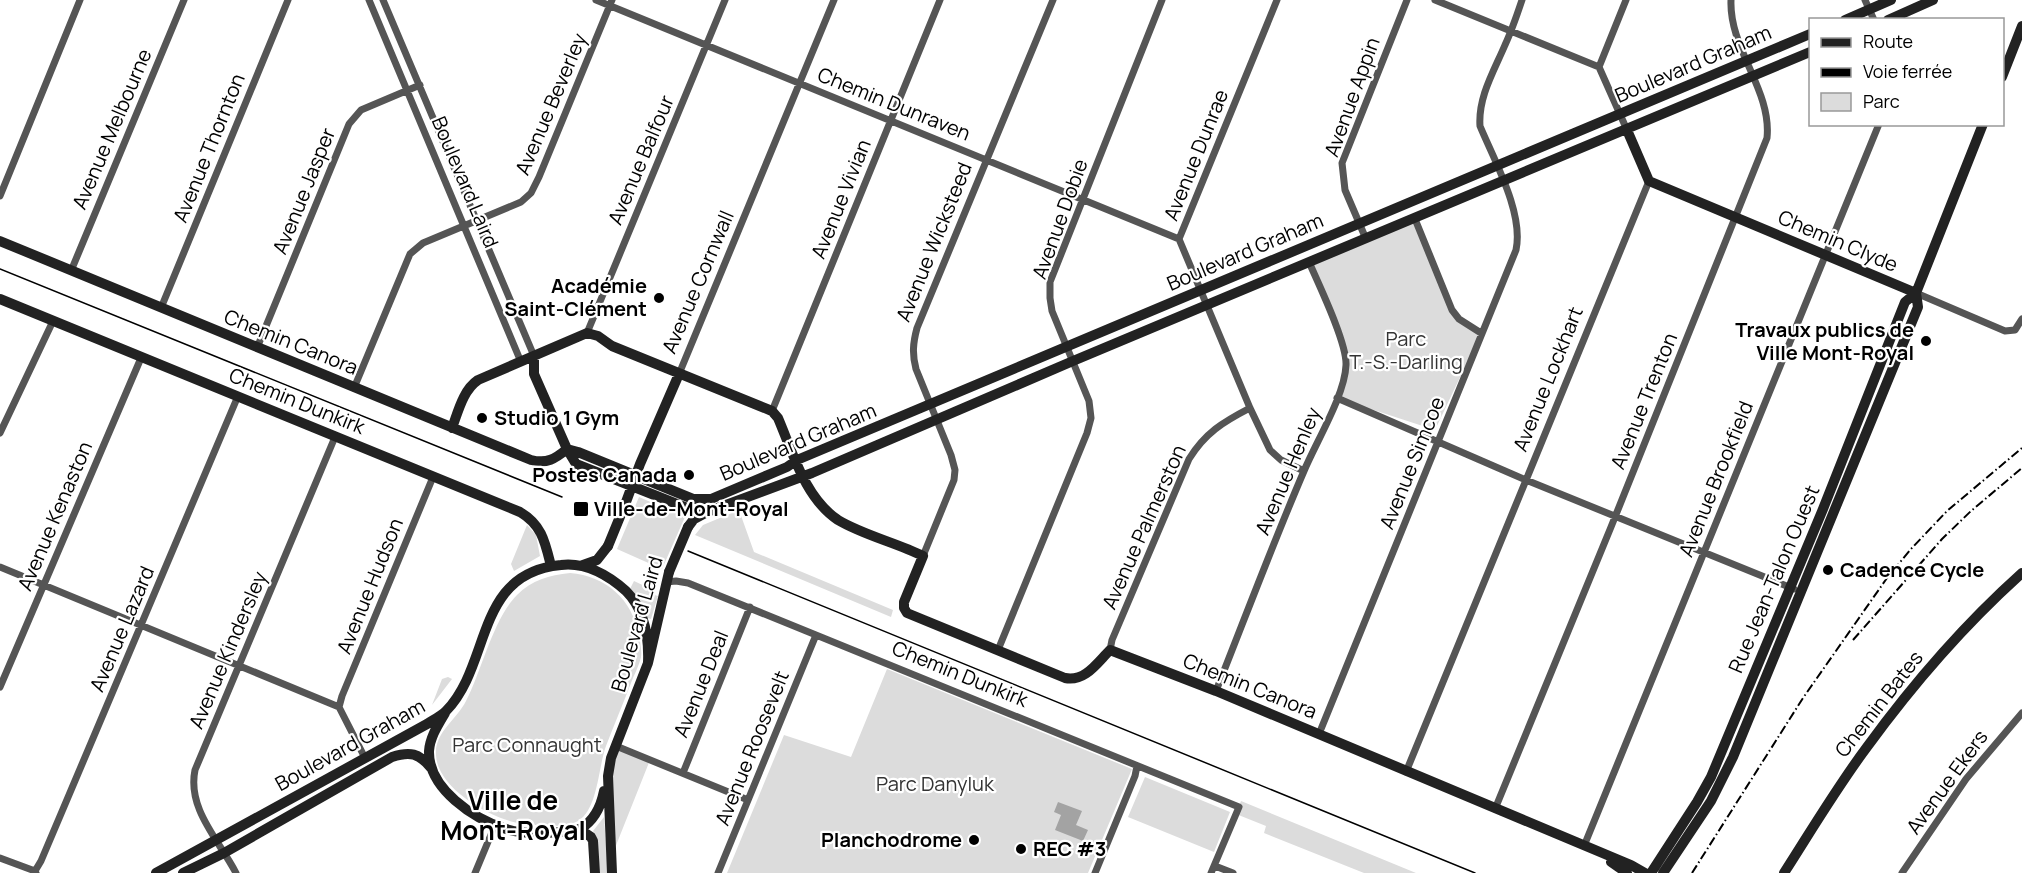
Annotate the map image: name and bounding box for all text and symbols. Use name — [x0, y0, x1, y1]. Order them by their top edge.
street label: Boulevard Graham — [1610, 18, 1775, 109]
legend — [1809, 18, 2004, 126]
street label: Avenue Beverley — [509, 28, 593, 179]
text: Route — [1863, 29, 1913, 53]
street label: Avenue Appin — [1317, 33, 1386, 160]
street label: Avenue Melbourne — [66, 44, 158, 213]
text: Voie ferrée — [1863, 59, 1952, 83]
street label: Chemin Dunraven — [814, 61, 975, 147]
street label: Avenue Thornton — [166, 69, 251, 226]
street label: Avenue Dunrae — [1157, 85, 1234, 224]
text: Parc — [1863, 89, 1900, 113]
street label: Avenue Balfour — [601, 91, 680, 229]
street label: Boulevard Laird — [426, 112, 505, 252]
street label: Avenue Jasper — [266, 124, 341, 258]
street label: Avenue Vivian — [804, 135, 877, 263]
street label: Avenue Dobie — [1025, 155, 1094, 283]
street label: Avenue Wicksteed — [889, 158, 978, 325]
street label: Chemin Clyde — [1774, 203, 1902, 278]
street label: Avenue Cornwall — [655, 206, 740, 357]
street label: Boulevard Graham — [1162, 206, 1327, 297]
place label: Académie Saint-Clément — [504, 272, 647, 322]
marker: Académie Saint-Clément — [652, 291, 666, 305]
street label: Chemin Canora — [220, 302, 362, 381]
street label: Avenue Lockhart — [1506, 302, 1589, 455]
place label: Travaux publics de Ville Mont-Royal — [1735, 316, 1914, 366]
park label: Parc T.-S.-Darling — [1349, 325, 1463, 375]
street label: Avenue Trenton — [1604, 329, 1683, 473]
marker: Travaux publics de Ville Mont-Royal — [1919, 334, 1933, 348]
street label: Chemin Dunkirk — [225, 361, 370, 440]
street label: Avenue Simcoe — [1373, 393, 1450, 533]
street label: Boulevard Graham — [715, 396, 880, 487]
street label: Avenue Brookfield — [1672, 397, 1759, 561]
street label: Avenue Henley — [1249, 402, 1327, 539]
place label: Studio 1 Gym — [494, 404, 619, 431]
marker: Studio 1 Gym — [475, 411, 489, 425]
street label: Avenue Kenaston — [11, 437, 98, 595]
street label: Avenue Palmerston — [1095, 440, 1192, 613]
place label: Postes Canada — [532, 461, 677, 488]
marker: Postes Canada — [682, 468, 696, 482]
street label: Rue Jean-Talon Ouest — [1722, 481, 1825, 677]
place label: Ville-de-Mont-Royal — [594, 495, 789, 522]
marker: Ville-de-Mont-Royal — [572, 500, 590, 518]
street label: Avenue Hudson — [330, 514, 409, 658]
street label: Boulevard Laird — [604, 553, 669, 695]
place label: Cadence Cycle — [1840, 556, 1984, 583]
street label: Avenue Lazard — [83, 562, 160, 696]
marker: Cadence Cycle — [1821, 563, 1835, 577]
street label: Avenue Kindersley — [182, 567, 273, 733]
street label: Avenue Deal — [667, 626, 734, 741]
street label: Chemin Dunkirk — [888, 634, 1033, 713]
street label: Chemin Bates — [1828, 645, 1929, 763]
street label: Chemin Canora — [1179, 646, 1321, 725]
street label: Avenue Roosevelt — [708, 666, 795, 829]
street label: Boulevard Graham — [270, 692, 430, 797]
street label: Avenue Ekers — [1900, 724, 1994, 839]
park label: Parc Connaught — [452, 731, 602, 758]
park label: Parc Danyluk — [876, 770, 995, 797]
district label: Ville de Mont-Royal — [440, 782, 586, 848]
place label: Planchodrome — [821, 826, 962, 853]
marker: Planchodrome — [967, 833, 981, 847]
place label: REC #3 — [1033, 835, 1106, 862]
marker: REC #3 — [1014, 842, 1028, 856]

